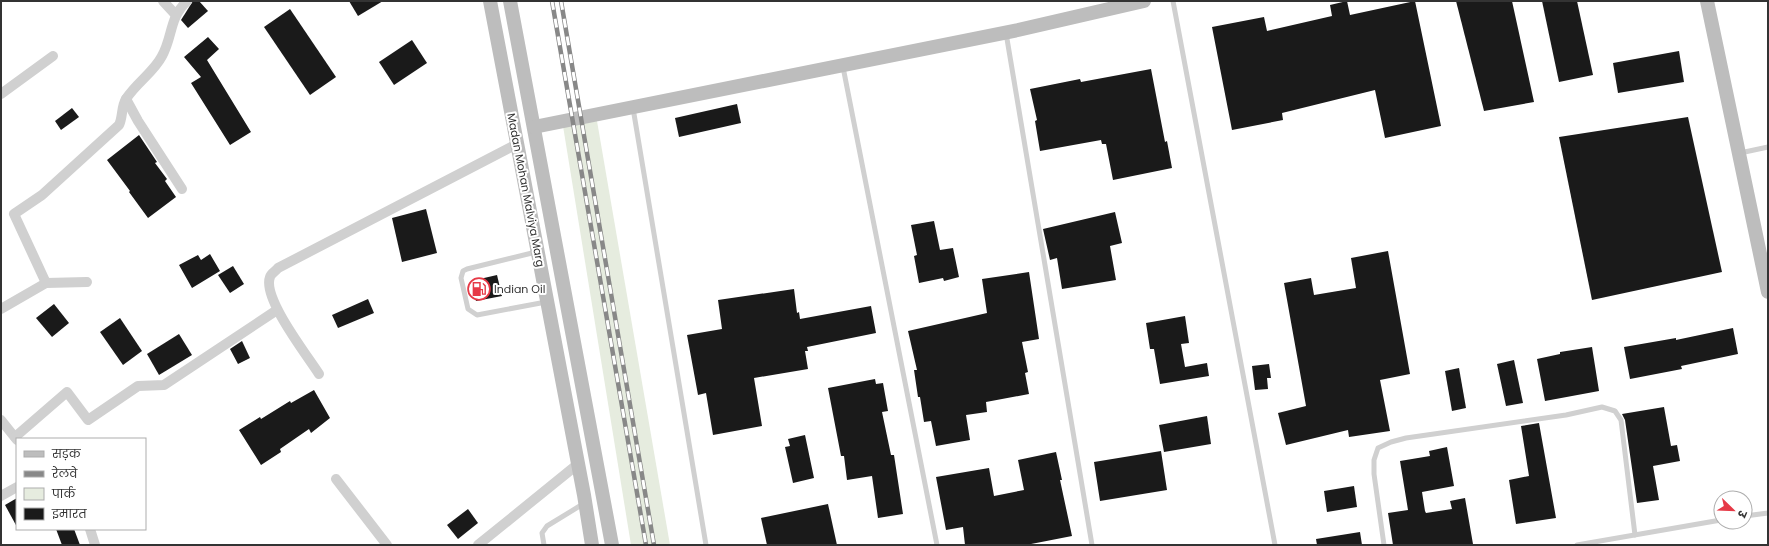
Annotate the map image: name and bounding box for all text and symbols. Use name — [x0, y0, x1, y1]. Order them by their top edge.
street label: Madan Mohan Malviya Marg — [503, 112, 549, 268]
fuel station icon: Indian Oil — [466, 276, 492, 302]
place label: Indian Oil — [494, 281, 545, 297]
legend — [16, 438, 146, 530]
text: सड़क — [51, 445, 82, 462]
text: रेलवे — [51, 465, 78, 482]
text: पार्क — [51, 485, 76, 502]
north arrow — [1713, 490, 1753, 530]
text: इमारत — [51, 505, 87, 522]
text: उ — [1733, 507, 1751, 521]

